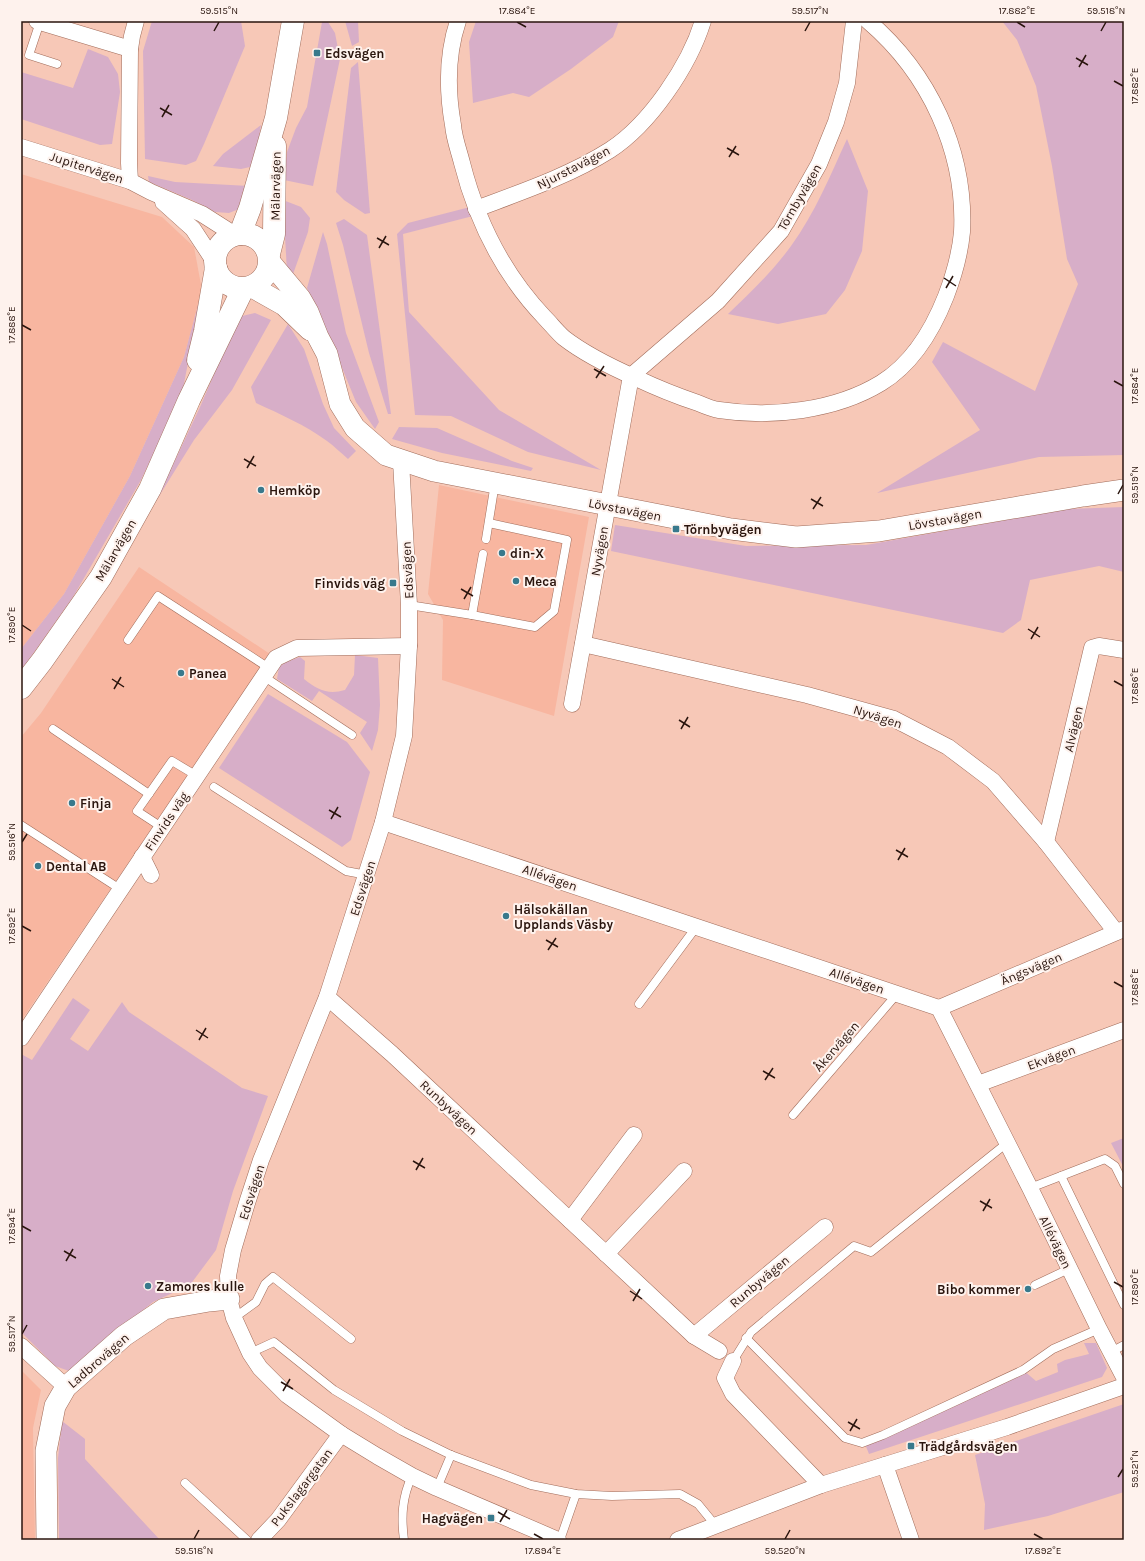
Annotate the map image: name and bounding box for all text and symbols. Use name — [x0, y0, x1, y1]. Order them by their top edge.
text: 59.515°N — [200, 5, 238, 17]
text: 17.884°E — [499, 5, 535, 17]
text: 59.517°N — [791, 5, 829, 17]
text: 17.882°E — [999, 5, 1035, 17]
text: 59.518°N — [1087, 5, 1125, 17]
place label: Edsvägen — [325, 46, 384, 61]
marker: Edsvägen — [312, 48, 322, 58]
text: 17.882°E — [1129, 68, 1141, 104]
street label: Njurstavägen — [534, 143, 612, 192]
street label: Jupitervägen — [48, 149, 125, 186]
street label: Mälarvägen — [267, 151, 284, 221]
street label: Törnbyvägen — [774, 161, 825, 233]
text: 17.888°E — [6, 306, 18, 344]
text: 17.884°E — [1129, 368, 1141, 404]
text: 59.519°N — [1129, 466, 1141, 504]
place label: Hemköp — [269, 483, 320, 498]
marker: Hemköp — [256, 485, 266, 495]
street label: Lövstavägen — [587, 495, 663, 524]
street label: Lövstavägen — [907, 506, 983, 533]
street label: Mälarvägen — [92, 517, 139, 584]
place label: Törnbyvägen — [684, 522, 762, 537]
marker: Törnbyvägen — [671, 524, 681, 534]
street label: Nyvägen — [588, 525, 611, 577]
street label: Edsvägen — [399, 541, 416, 599]
place label: din-X — [510, 546, 544, 561]
marker: din-X — [497, 548, 507, 558]
place label: Meca — [524, 574, 557, 589]
place label: Finvids väg — [314, 576, 385, 591]
marker: Meca — [511, 576, 521, 586]
marker: Finvids väg — [388, 578, 398, 588]
text: 17.890°E — [6, 607, 18, 643]
place label: Panea — [189, 666, 227, 681]
marker: Panea — [176, 668, 186, 678]
text: 17.886°E — [1129, 668, 1141, 704]
street label: Nyvägen — [852, 702, 904, 731]
street label: Alvägen — [1061, 705, 1086, 754]
street label: Finvids väg — [141, 789, 192, 853]
place label: Finja — [80, 796, 111, 811]
marker: Finja — [67, 798, 77, 808]
text: 59.516°N — [6, 823, 18, 861]
place label: Dental AB — [46, 859, 106, 874]
street label: Edsvägen — [346, 859, 378, 918]
marker: Dental AB — [33, 861, 43, 871]
street label: Allévägen — [520, 861, 579, 894]
place label: Hälsokällan Upplands Väsby — [514, 902, 613, 932]
text: 17.892°E — [6, 908, 18, 944]
marker: Hälsokällan Upplands Väsby — [501, 911, 511, 921]
street label: Ängsvägen — [998, 948, 1064, 988]
street label: Allévägen — [827, 964, 886, 997]
text: 17.888°E — [1129, 968, 1141, 1006]
street label: Åkervägen — [810, 1017, 862, 1075]
street label: Ekvägen — [1025, 1042, 1077, 1073]
street label: Runbyvägen — [417, 1077, 480, 1138]
street label: Edsvägen — [235, 1163, 267, 1222]
text: 17.894°E — [6, 1208, 18, 1244]
street label: Allévägen — [1036, 1213, 1075, 1271]
street label: Runbyvägen — [727, 1252, 792, 1311]
text: 17.890°E — [1129, 1269, 1141, 1305]
place label: Zamores kulle — [156, 1279, 244, 1294]
marker: Zamores kulle — [143, 1281, 153, 1291]
place label: Bibo kommer — [937, 1282, 1021, 1297]
marker: Bibo kommer — [1023, 1284, 1033, 1294]
text: 59.517°N — [6, 1315, 18, 1353]
street label: Ladbrovägen — [65, 1330, 132, 1391]
place label: Trädgårdsvägen — [919, 1439, 1018, 1454]
marker: Trädgårdsvägen — [906, 1441, 916, 1451]
street label: Pukslagargatan — [267, 1445, 335, 1529]
text: 59.521°N — [1129, 1450, 1141, 1488]
place label: Hagvägen — [422, 1511, 483, 1526]
marker: Hagvägen — [486, 1513, 496, 1523]
text: 59.518°N — [175, 1545, 213, 1557]
text: 17.894°E — [525, 1545, 561, 1557]
text: 59.520°N — [765, 1545, 805, 1557]
text: 17.892°E — [1025, 1545, 1061, 1557]

